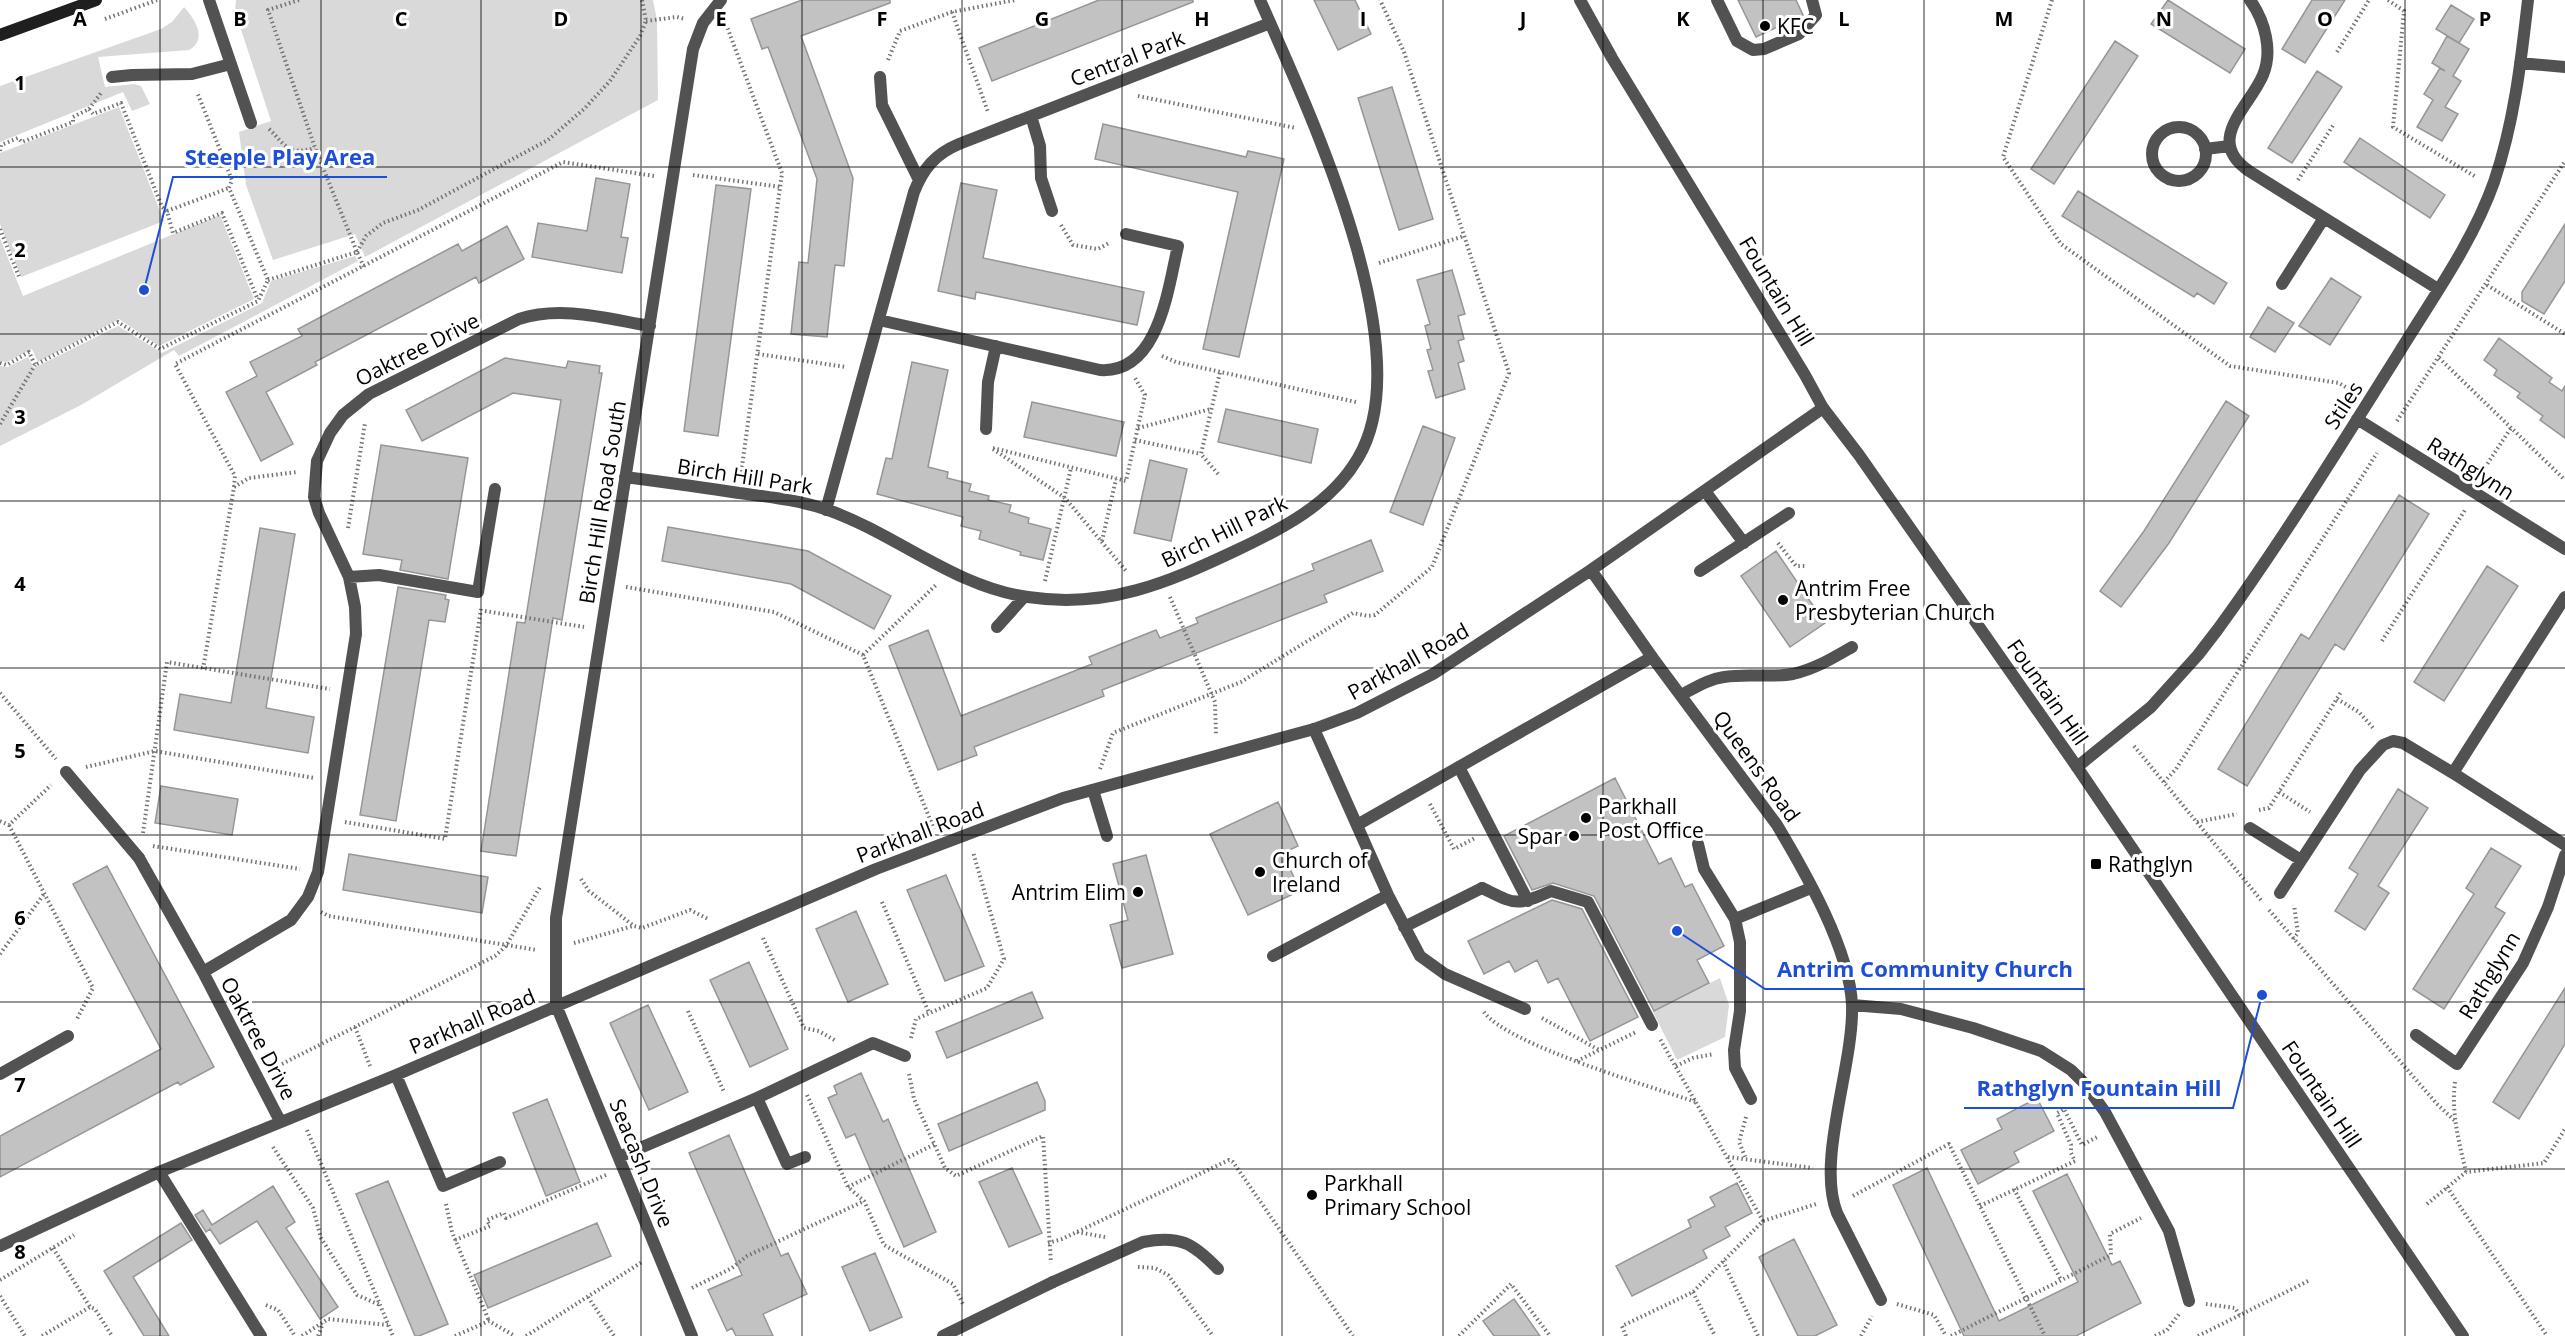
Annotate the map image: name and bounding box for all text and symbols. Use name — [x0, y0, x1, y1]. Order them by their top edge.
text: A — [73, 5, 87, 32]
text: B — [233, 5, 247, 32]
text: C — [395, 5, 408, 32]
text: D — [554, 5, 568, 32]
text: E — [715, 5, 727, 32]
text: F — [877, 5, 887, 32]
text: G — [1035, 5, 1049, 32]
text: H — [1194, 5, 1210, 32]
text: I — [1360, 5, 1366, 32]
text: J — [1518, 5, 1526, 32]
text: K — [1676, 5, 1690, 32]
text: L — [1838, 5, 1850, 32]
text: M — [1995, 5, 2013, 32]
text: N — [2156, 5, 2172, 32]
text: O — [2317, 5, 2333, 32]
text: P — [2479, 5, 2491, 32]
place label: KFC — [1777, 12, 1814, 40]
marker: KFC — [1758, 19, 1772, 33]
street label: Central Park — [1066, 23, 1188, 93]
text: 1 — [14, 69, 26, 96]
callout: Steeple Play Area — [173, 137, 387, 177]
text: Steeple Play Area — [185, 141, 375, 171]
street label: Fountain Hill — [1733, 231, 1821, 351]
text: 2 — [14, 236, 26, 263]
street label: Oaktree Drive — [350, 306, 484, 392]
street label: Stiles — [2317, 376, 2369, 434]
street label: Birch Hill Road South — [572, 398, 632, 606]
text: 3 — [14, 403, 26, 430]
street label: Rathglynn — [2422, 430, 2520, 506]
street label: Birch Hill Park — [675, 451, 815, 501]
street label: Birch Hill Park — [1156, 488, 1292, 574]
text: 4 — [14, 570, 26, 597]
place label: Antrim Free Presbyterian Church — [1795, 574, 1995, 626]
marker: Antrim Free Presbyterian Church — [1776, 593, 1790, 607]
street label: Parkhall Road — [1342, 616, 1474, 706]
street label: Fountain Hill — [2001, 633, 2095, 751]
street label: Queens Road — [1707, 705, 1807, 827]
text: 5 — [14, 737, 26, 764]
place label: Parkhall Post Office — [1598, 792, 1704, 844]
street label: Parkhall Road — [852, 795, 988, 869]
marker: Parkhall Post Office — [1579, 811, 1593, 825]
place label: Spar — [1517, 822, 1562, 850]
marker: Spar — [1567, 829, 1581, 843]
place label: Church of Ireland — [1272, 846, 1370, 898]
place label: Rathglyn — [2108, 850, 2193, 878]
marker: Rathglyn — [2089, 857, 2103, 871]
marker: Church of Ireland — [1253, 865, 1267, 879]
place label: Antrim Elim — [1012, 878, 1126, 906]
marker: Antrim Elim — [1131, 885, 1145, 899]
text: 6 — [14, 904, 26, 931]
street label: Rathglynn — [2452, 926, 2526, 1024]
callout: Antrim Community Church — [1765, 949, 2085, 989]
text: Antrim Community Church — [1777, 953, 2073, 983]
street label: Oaktree Drive — [215, 972, 303, 1104]
street label: Parkhall Road — [405, 982, 539, 1060]
street label: Fountain Hill — [2276, 1035, 2368, 1153]
callout: Rathglyn Fountain Hill — [1964, 1068, 2233, 1108]
text: 7 — [14, 1071, 26, 1098]
text: Rathglyn Fountain Hill — [1977, 1072, 2221, 1102]
street label: Seacash Drive — [603, 1094, 681, 1232]
place label: Parkhall Primary School — [1324, 1169, 1471, 1221]
marker: Parkhall Primary School — [1305, 1188, 1319, 1202]
text: 8 — [14, 1238, 26, 1265]

